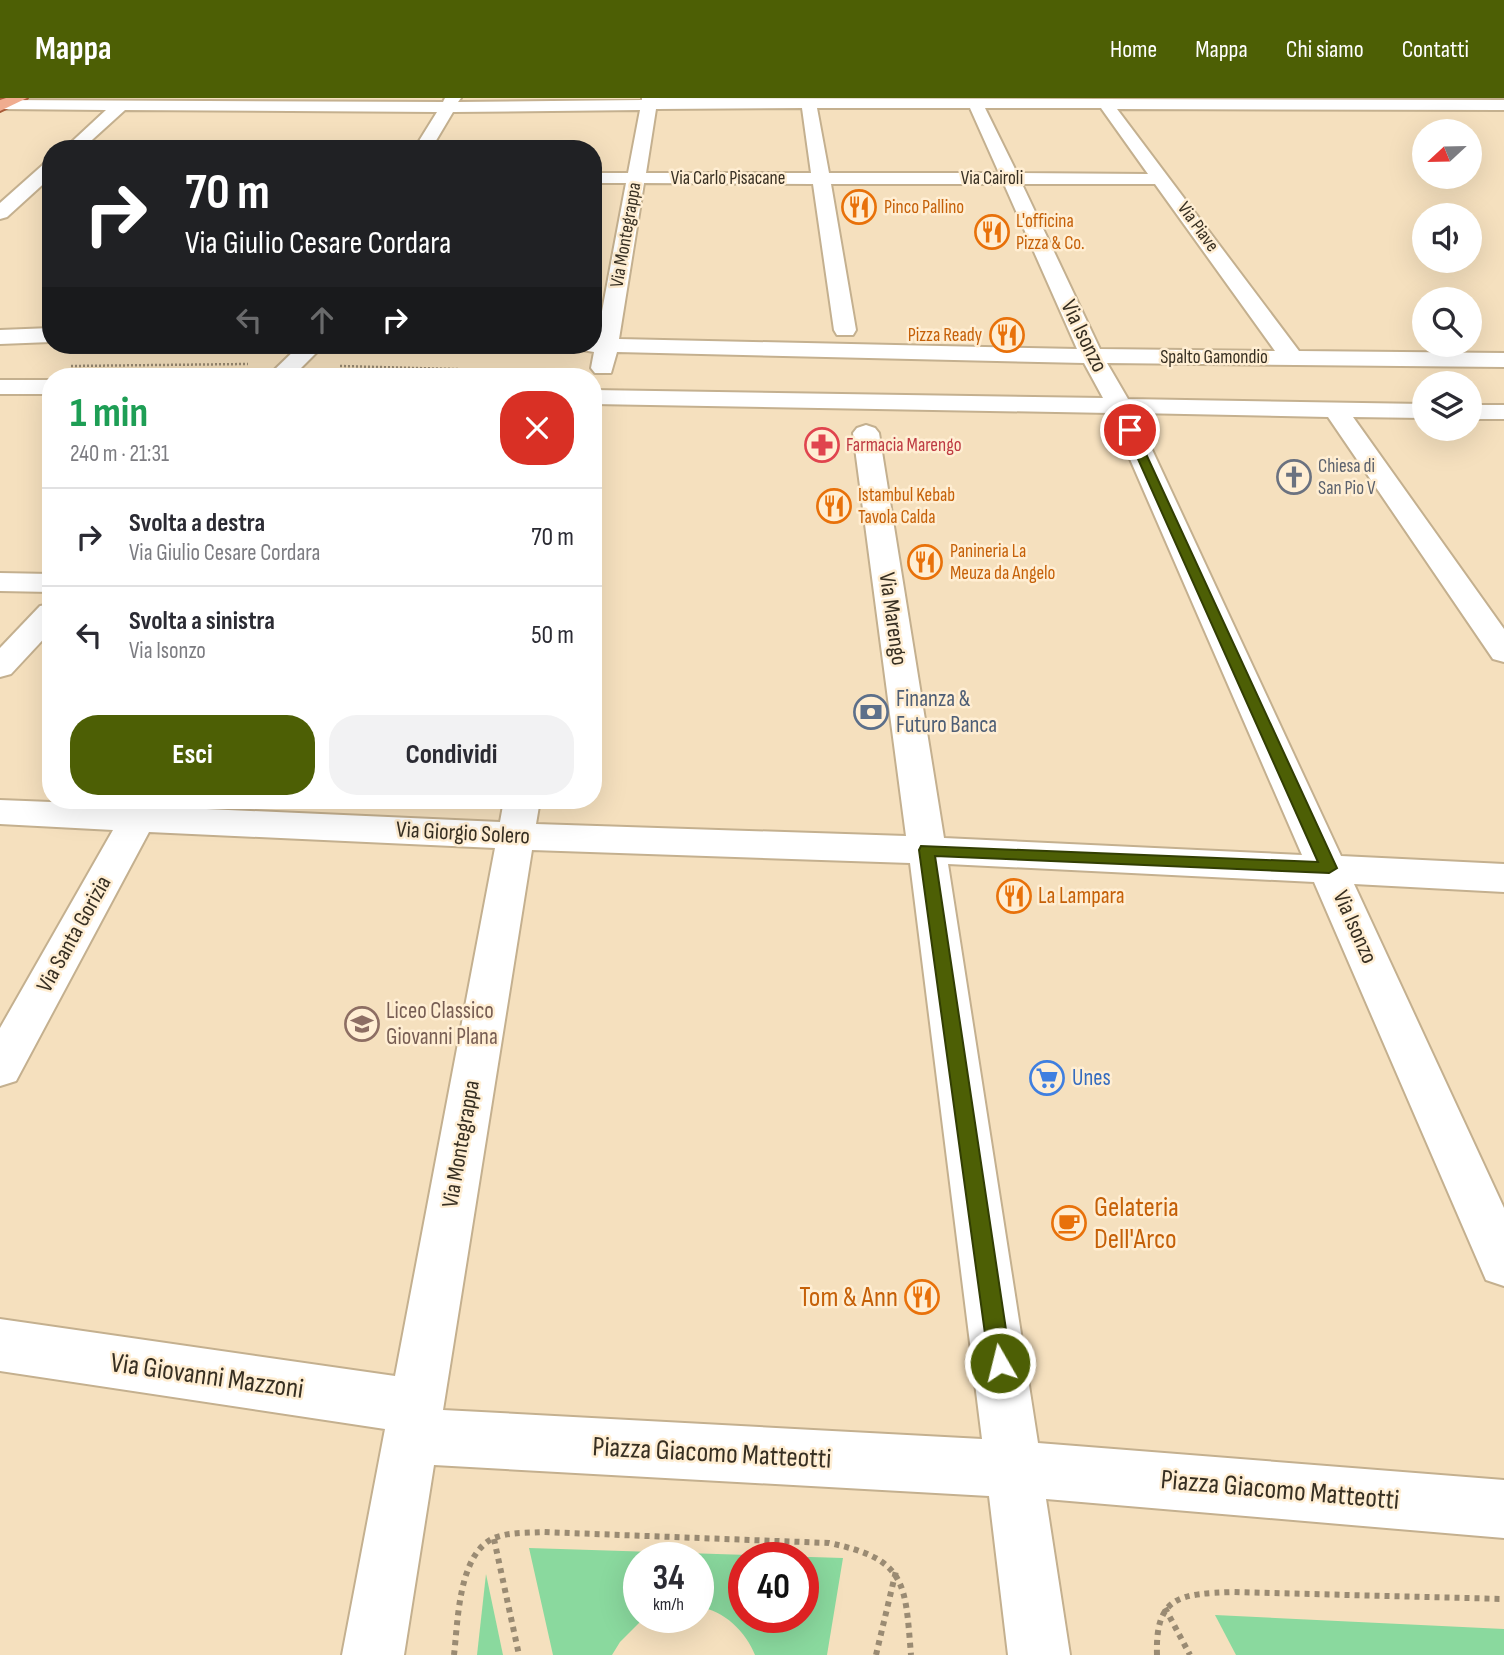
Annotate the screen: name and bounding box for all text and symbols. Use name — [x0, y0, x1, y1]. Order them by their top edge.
text: Mappa — [35, 29, 111, 69]
text: Home — [1110, 35, 1157, 64]
text: Mappa — [1195, 35, 1248, 64]
text: Chi siamo — [1286, 35, 1364, 64]
text: Contatti — [1402, 35, 1469, 64]
north arrow — [1412, 119, 1482, 189]
map controls — [1412, 119, 1482, 441]
text: 70 m — [185, 164, 270, 223]
street label: Via Carlo Pisacane — [671, 167, 785, 190]
street label: Via Cairoli — [961, 167, 1023, 190]
icon: right — [70, 168, 161, 259]
street label: Via Montegrappa — [605, 181, 647, 289]
restaurant icon: Pinco Pallino — [840, 188, 878, 226]
place label: Pinco Pallino — [884, 196, 964, 219]
street label: Via Piave — [1172, 198, 1224, 256]
button: sound — [1412, 203, 1482, 273]
place label: L'officina Pizza & Co. — [1016, 210, 1085, 255]
restaurant icon: L'officina Pizza & Co. — [973, 213, 1011, 251]
text: Via Giulio Cesare Cordara — [185, 224, 451, 263]
button: search — [1412, 287, 1482, 357]
street label: Via Isonzo — [1055, 295, 1113, 377]
icon: left — [230, 301, 268, 339]
icon: ahead — [303, 301, 341, 339]
icon: right — [376, 301, 414, 339]
restaurant icon: Pizza Ready — [988, 316, 1026, 354]
place label: Pizza Ready — [908, 324, 983, 347]
street label: Spalto Gamondio — [1160, 346, 1268, 369]
button: layers — [1412, 371, 1482, 441]
text: 1 min — [70, 388, 148, 439]
button: close — [500, 391, 574, 465]
pin — [1100, 400, 1160, 460]
icon: arrive — [1111, 411, 1149, 449]
pharmacy icon: Farmacia Marengo — [803, 426, 841, 464]
place label: Farmacia Marengo — [846, 434, 962, 457]
text: 240 m · 21:31 — [70, 440, 169, 468]
place label: Chiesa di San Pio V — [1318, 455, 1376, 500]
church icon: Chiesa di San Pio V — [1275, 458, 1313, 496]
place label: Istambul Kebab Tavola Calda — [858, 484, 955, 529]
restaurant icon: Istambul Kebab Tavola Calda — [815, 487, 853, 525]
text: Svolta a destra — [129, 508, 265, 539]
icon: right — [70, 518, 108, 556]
text: 70 m — [531, 522, 574, 553]
text: Via Giulio Cesare Cordara — [129, 539, 320, 567]
place label: Panineria La Meuza da Angelo — [950, 540, 1055, 585]
restaurant icon: Panineria La Meuza da Angelo — [906, 543, 944, 581]
street label: Via Marengo — [873, 571, 913, 667]
text: Svolta a sinistra — [129, 606, 275, 637]
icon: left — [70, 616, 108, 654]
text: 50 m — [531, 620, 574, 651]
text: Via Isonzo — [129, 637, 206, 665]
place label: Finanza & Futuro Banca — [896, 685, 997, 739]
bank icon: Finanza & Futuro Banca — [852, 693, 890, 731]
button: Esci — [70, 715, 315, 795]
button: Condividi — [329, 715, 574, 795]
street label: Via Giorgio Solero — [395, 816, 531, 850]
street label: Via Santa Gorizia — [31, 871, 117, 997]
restaurant icon: La Lampara — [995, 877, 1033, 915]
place label: La Lampara — [1038, 882, 1125, 910]
street label: Via Isonzo — [1327, 886, 1383, 968]
place label: Liceo Classico Giovanni Plana — [386, 997, 498, 1051]
school or university icon: Liceo Classico Giovanni Plana — [343, 1005, 381, 1043]
supermarket icon: Unes — [1028, 1059, 1066, 1097]
place label: Unes — [1072, 1064, 1111, 1092]
street label: Via Montegrappa — [436, 1078, 486, 1210]
place label: Gelateria Dell'Arco — [1094, 1191, 1179, 1256]
cafe icon: Gelateria Dell'Arco — [1050, 1204, 1088, 1242]
restaurant icon: Tom & Ann — [903, 1278, 941, 1316]
place label: Tom & Ann — [799, 1281, 898, 1314]
position arrow — [963, 1326, 1037, 1400]
street label: Via Giovanni Mazzoni — [108, 1346, 306, 1406]
street label: Piazza Giacomo Matteotti — [592, 1430, 832, 1476]
street label: Piazza Giacomo Matteotti — [1159, 1463, 1401, 1517]
speed limit sign: 40 — [728, 1542, 819, 1633]
text: 34 — [653, 1557, 685, 1600]
text: km/h — [653, 1594, 684, 1615]

